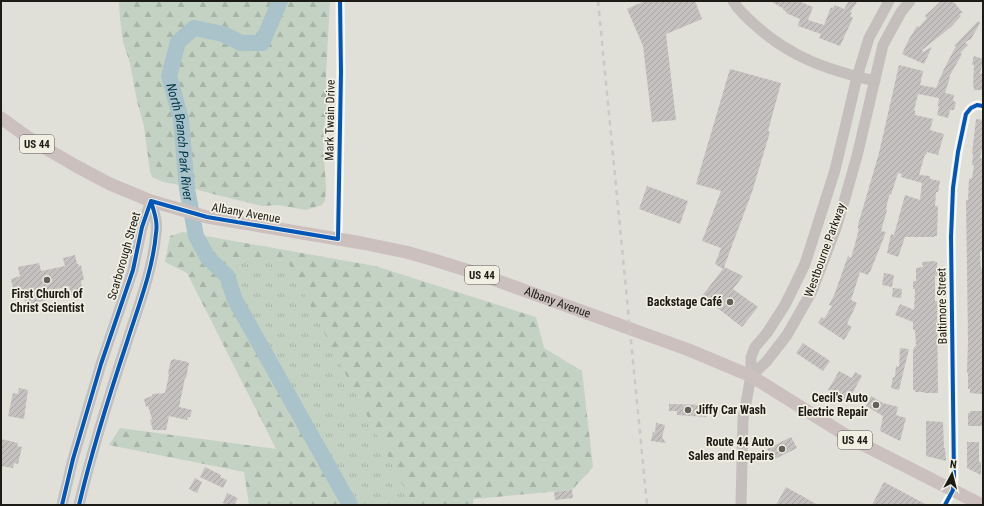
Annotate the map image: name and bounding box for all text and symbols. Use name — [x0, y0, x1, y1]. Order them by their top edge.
street label: Mark Twain Drive — [322, 79, 338, 161]
water label: North Branch Park River — [164, 81, 197, 203]
road number: US 44 — [20, 135, 54, 153]
street label: Albany Avenue — [211, 200, 282, 226]
street label: Westbourne Parkway — [801, 201, 849, 299]
street label: Scarborough Street — [105, 210, 143, 302]
road number: US 44 — [465, 266, 499, 284]
street label: Baltimore Street — [934, 267, 950, 344]
marker: First Church of Christ Scientist — [42, 275, 52, 285]
street label: Albany Avenue — [522, 284, 593, 321]
place label: First Church of Christ Scientist — [10, 287, 84, 315]
place label: Backstage Café — [647, 295, 722, 309]
marker: Backstage Café — [725, 297, 735, 307]
place label: Cecil's Auto Electric Repair — [798, 391, 868, 419]
marker: Cecil's Auto Electric Repair — [871, 400, 881, 410]
place label: Jiffy Car Wash — [696, 403, 766, 417]
marker: Jiffy Car Wash — [683, 405, 693, 415]
road number: US 44 — [838, 431, 872, 449]
place label: Route 44 Auto Sales and Repairs — [688, 435, 775, 463]
marker: Route 44 Auto Sales and Repairs — [777, 444, 787, 454]
north arrow — [932, 454, 972, 494]
text: N — [949, 458, 958, 471]

